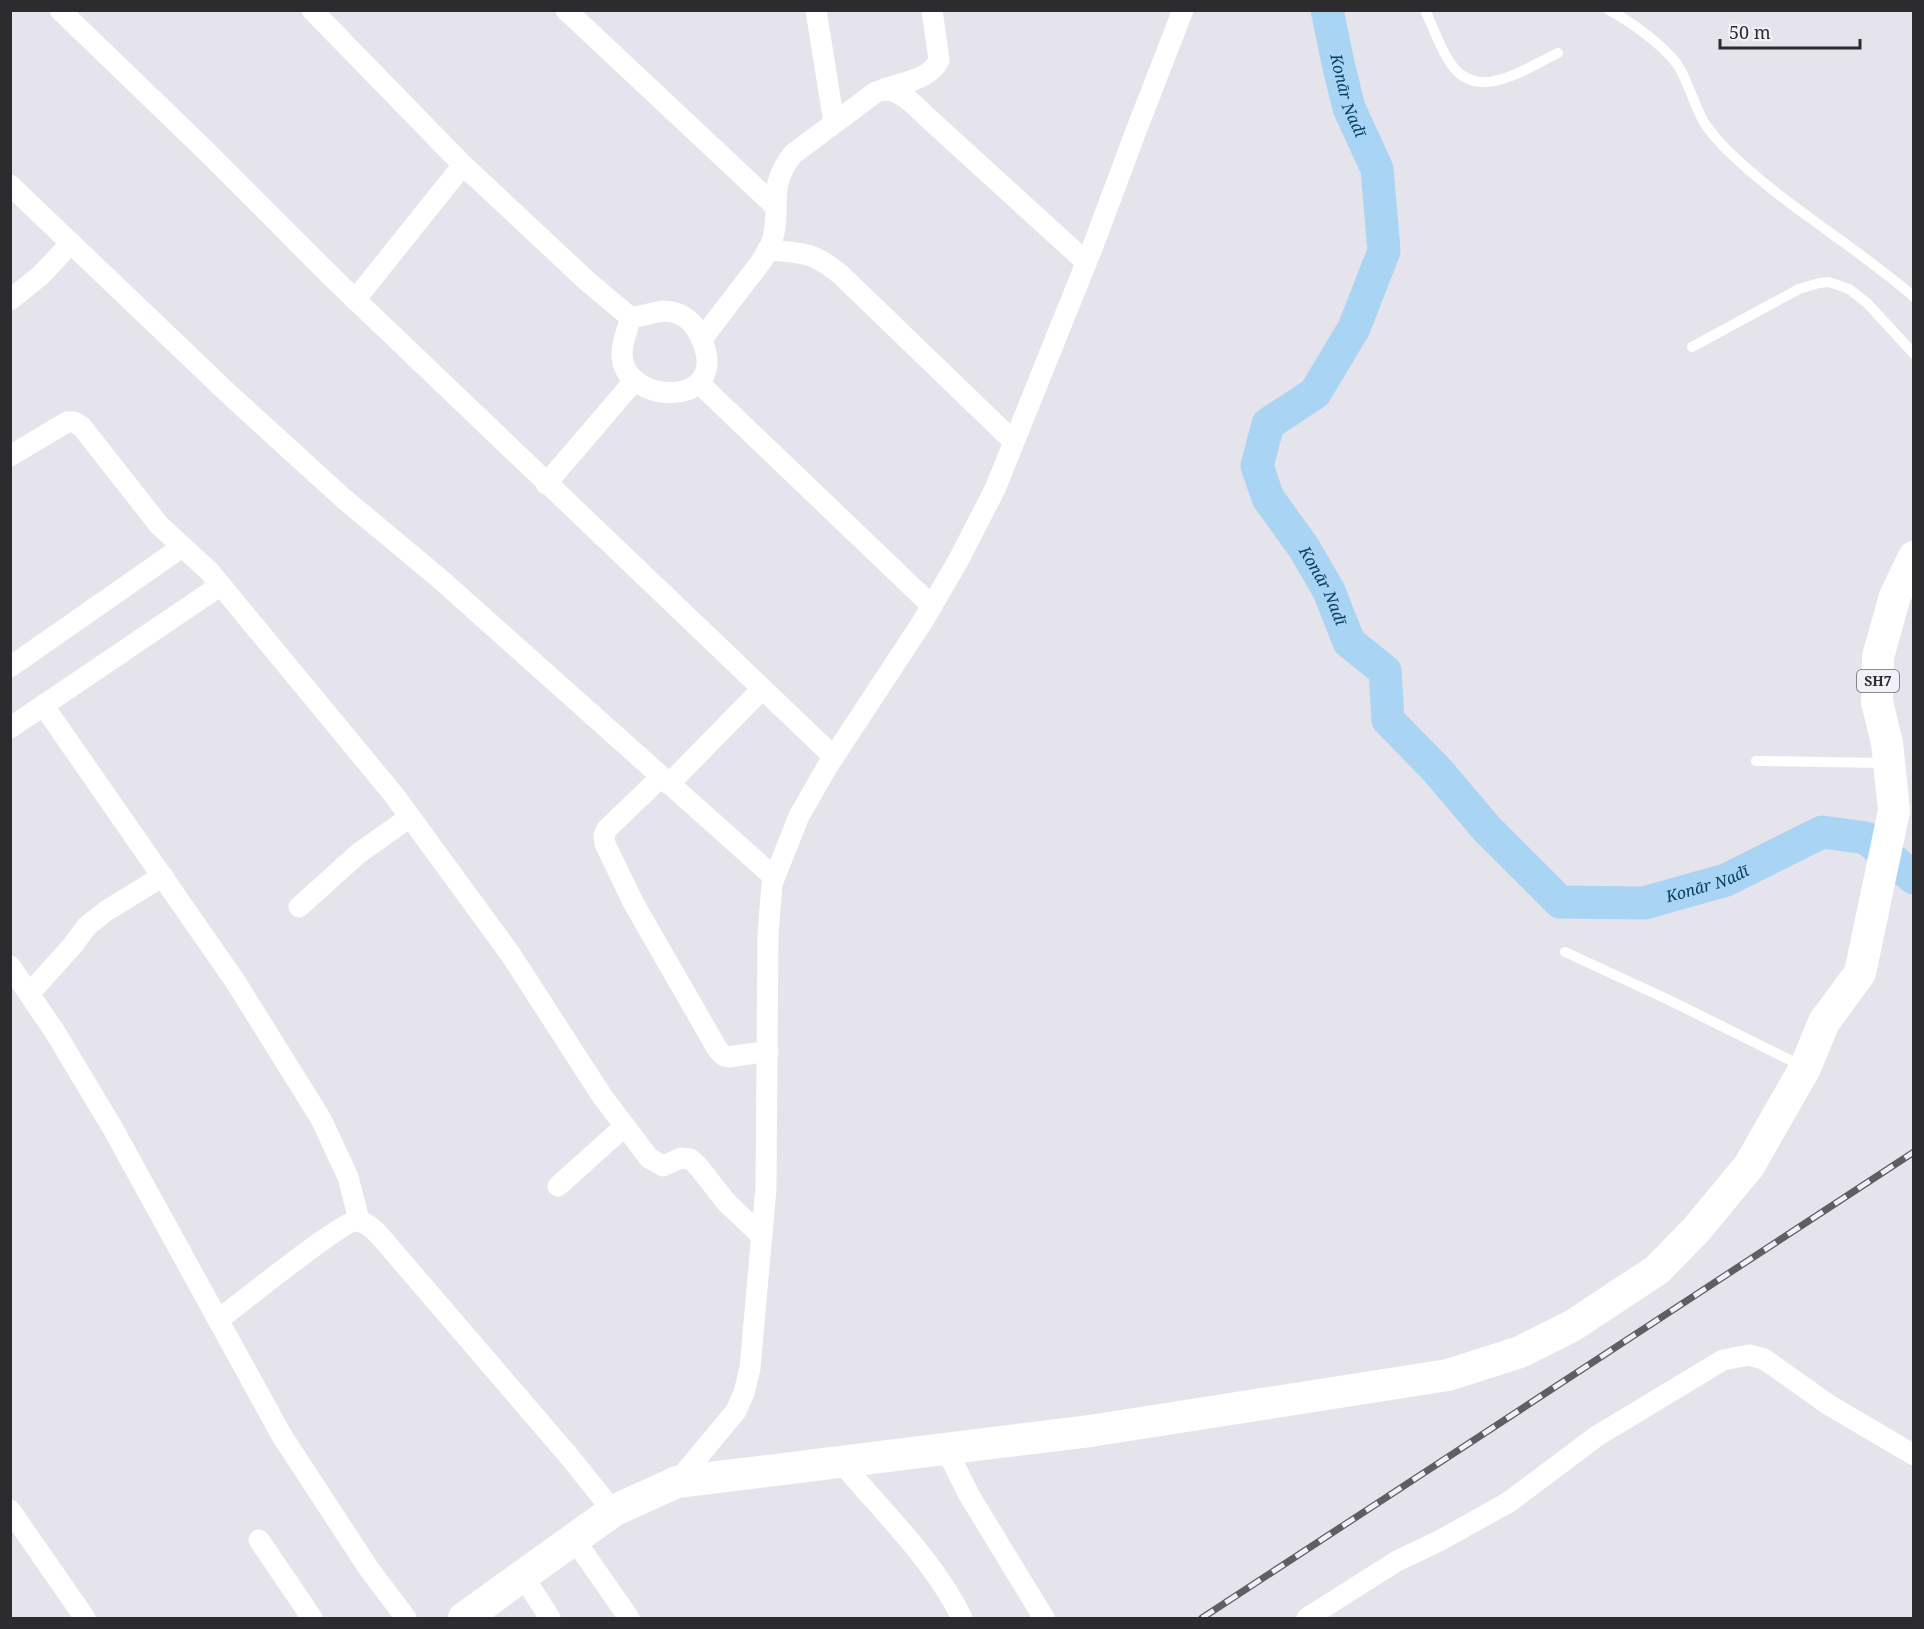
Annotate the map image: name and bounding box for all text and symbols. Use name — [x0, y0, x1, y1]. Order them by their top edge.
scale bar — [1720, 12, 1860, 50]
text: 50 m — [1729, 20, 1771, 44]
water label: Konār Nadī — [1325, 51, 1372, 141]
water label: Konār Nadī — [1294, 541, 1353, 629]
road number: SH7 — [1857, 670, 1899, 692]
water label: Konār Nadī — [1662, 859, 1753, 908]

